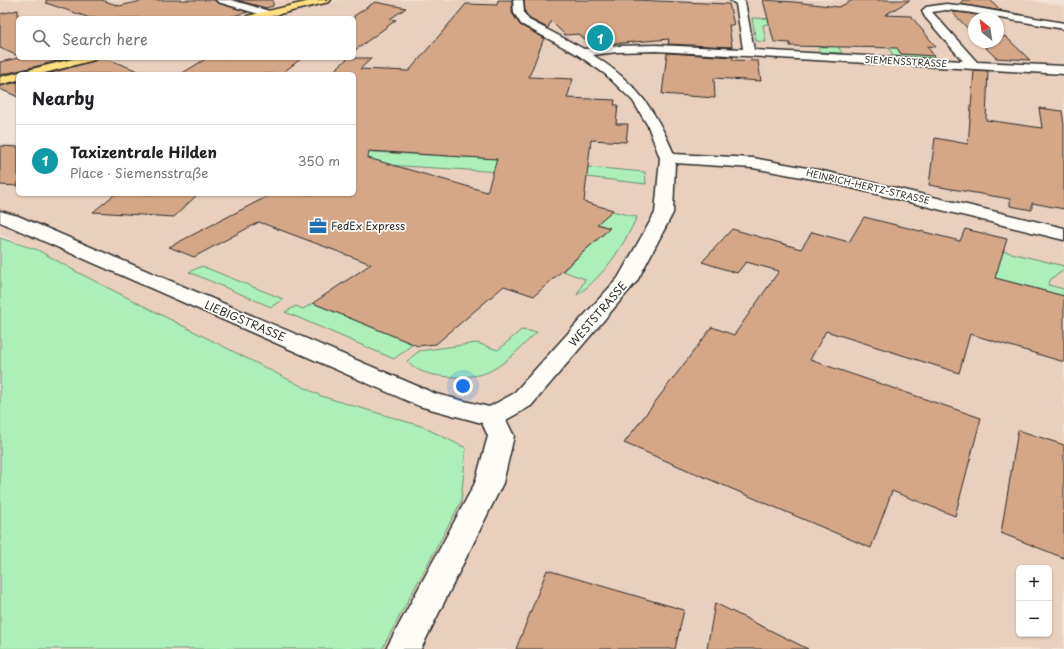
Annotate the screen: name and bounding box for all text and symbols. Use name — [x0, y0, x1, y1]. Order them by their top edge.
north arrow — [968, 12, 1004, 48]
search box — [16, 16, 356, 60]
pin: 1 — [587, 23, 613, 53]
icon: search — [30, 27, 52, 49]
text: Search here — [62, 27, 148, 50]
street label: SIEMENSSTRASSE — [864, 52, 948, 70]
text: Nearby — [32, 85, 94, 111]
text: Taxizentrale Hilden — [70, 140, 217, 163]
text: 1 — [42, 151, 48, 170]
text: 350 m — [298, 151, 340, 170]
text: Place · Siemensstraße — [70, 163, 208, 182]
street label: HEINRICH-HERTZ-STRASSE — [805, 165, 932, 207]
office icon: FedEx Express — [308, 216, 328, 236]
place label: FedEx Express — [331, 217, 405, 234]
street label: WESTSTRASSE — [564, 277, 631, 350]
street label: LIEBIGSTRASSE — [202, 296, 288, 345]
your location — [453, 376, 473, 396]
map controls — [1016, 565, 1052, 637]
button: + — [1016, 565, 1052, 601]
button: − — [1016, 601, 1052, 637]

